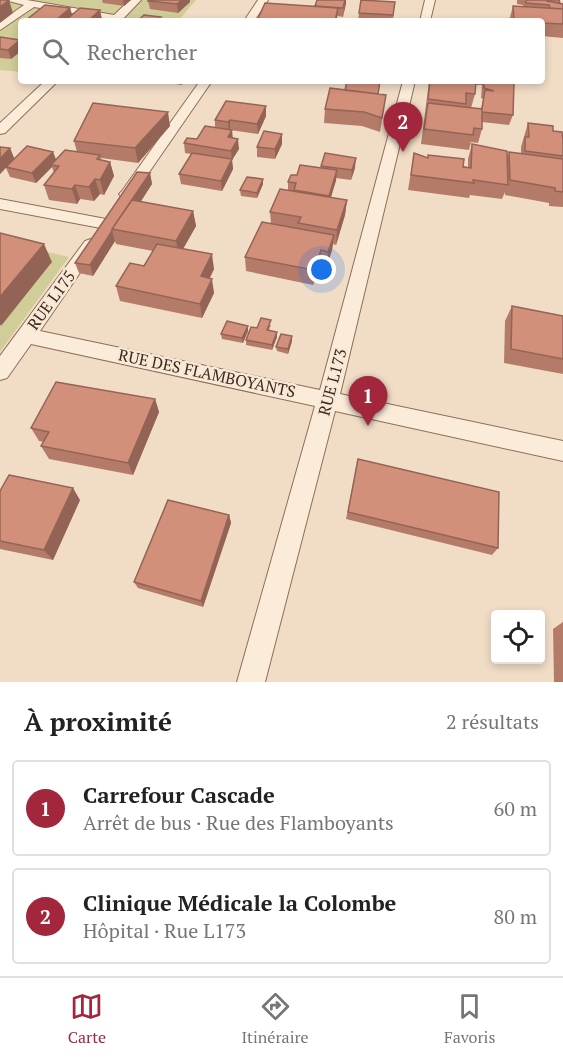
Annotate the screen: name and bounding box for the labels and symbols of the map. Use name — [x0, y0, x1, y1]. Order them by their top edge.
pin: 2 — [384, 102, 422, 152]
your location — [307, 255, 336, 284]
street label: RUE L175 — [22, 266, 80, 334]
street label: RUE DES FLAMBOYANTS — [116, 343, 298, 403]
street label: RUE L173 — [313, 346, 351, 418]
pin: 1 — [348, 376, 388, 426]

